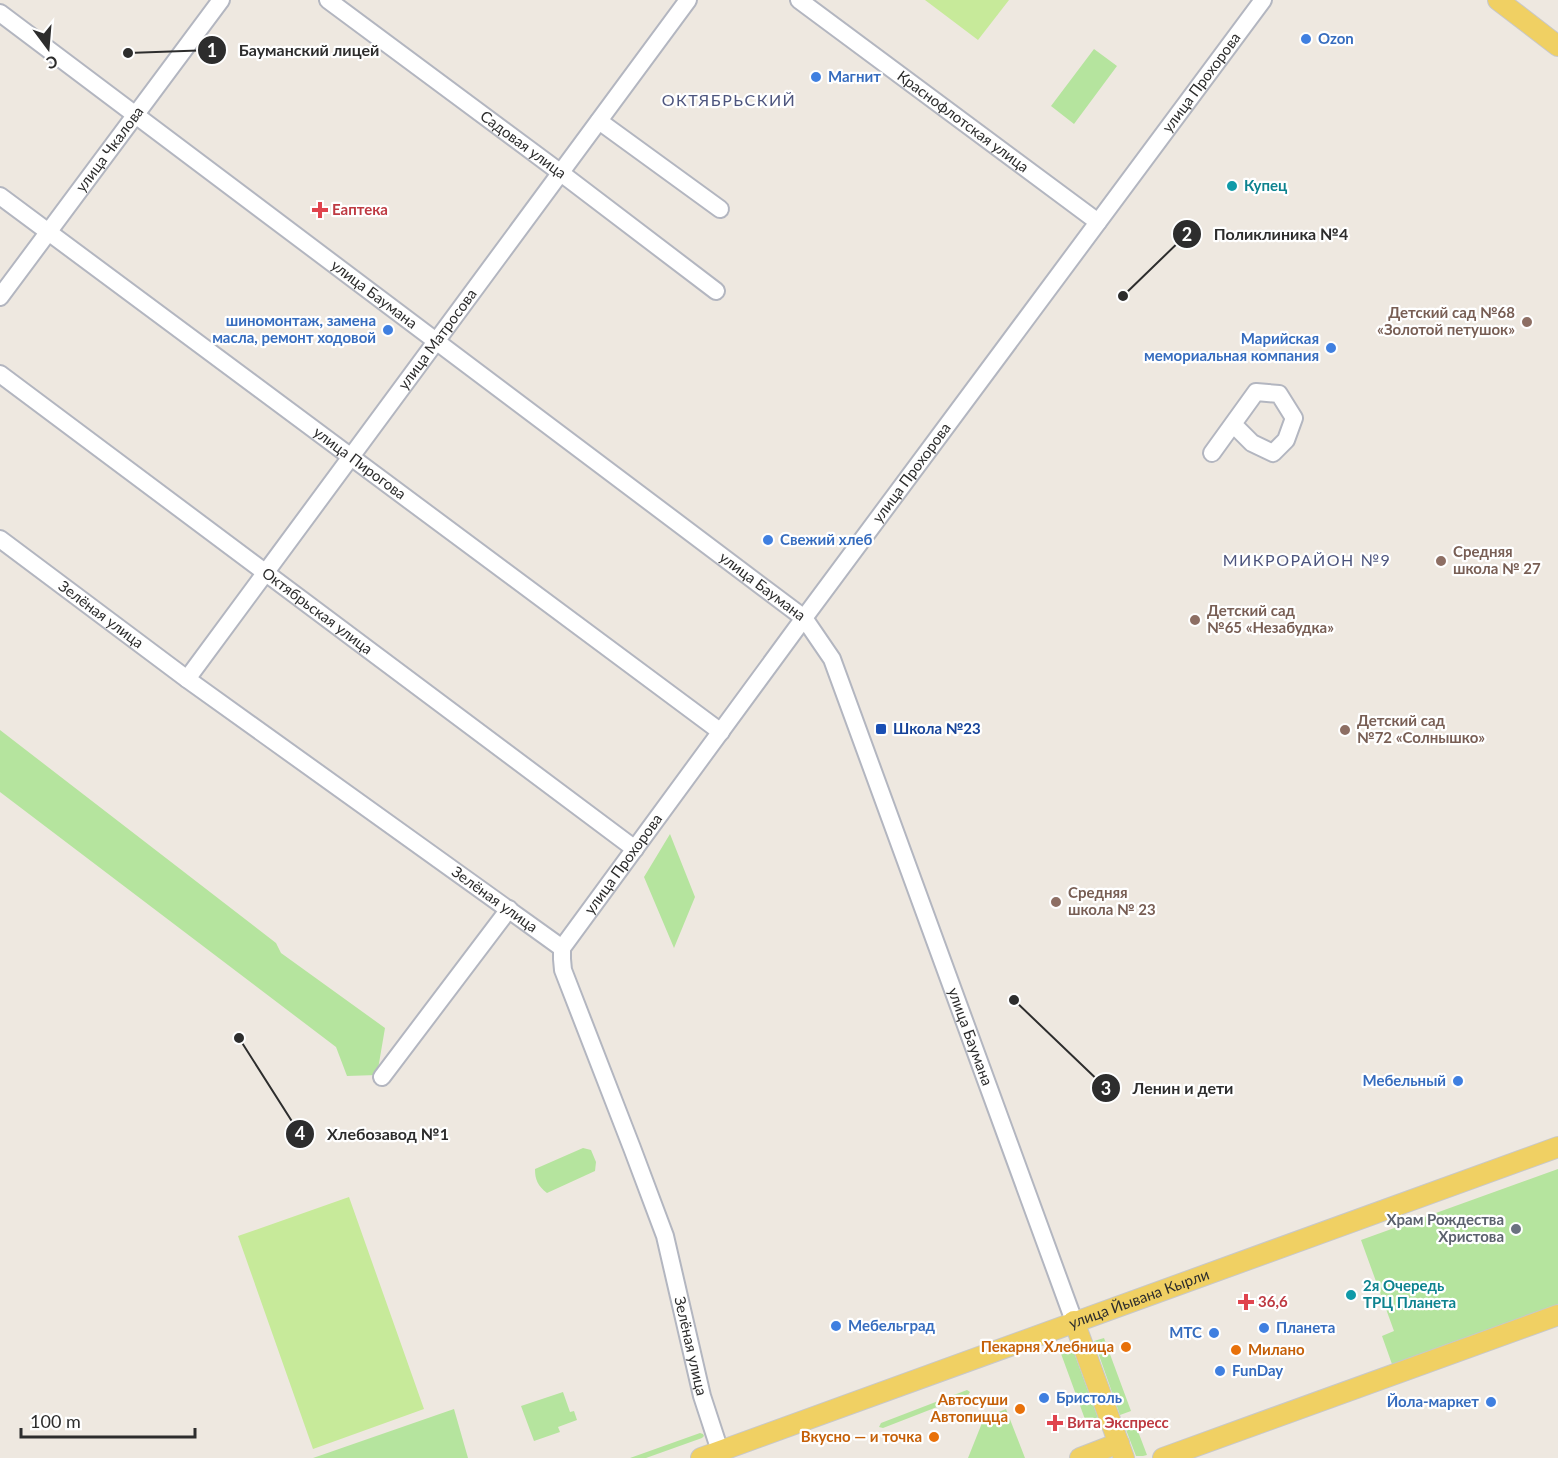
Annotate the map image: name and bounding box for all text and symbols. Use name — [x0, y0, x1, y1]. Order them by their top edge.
north arrow — [18, 18, 78, 78]
street label: улица Прохорова — [1158, 29, 1244, 136]
place label: Ozon — [1318, 29, 1354, 47]
marker: Ozon — [1299, 32, 1313, 46]
callout: Бауманский лицей — [197, 33, 391, 67]
text: 1 — [207, 39, 217, 61]
text: Бауманский лицей — [239, 40, 379, 59]
text: С — [44, 52, 60, 74]
street label: Краснофлотская улица — [894, 66, 1033, 176]
place label: Магнит — [828, 67, 881, 85]
marker: Магнит — [809, 70, 823, 84]
district label: ОКТЯБРЬСКИЙ — [662, 90, 796, 109]
street label: улица Чкалова — [71, 102, 147, 195]
street label: Садовая улица — [477, 106, 570, 182]
place label: Купец — [1244, 176, 1288, 194]
marker: Купец — [1225, 179, 1239, 193]
place label: Еаптека — [332, 200, 388, 218]
marker: Еаптека — [313, 203, 327, 217]
callout: Поликлиника №4 — [1172, 217, 1360, 251]
text: 2 — [1182, 223, 1192, 245]
text: Поликлиника №4 — [1214, 224, 1348, 243]
street label: улица Баумана — [328, 255, 421, 332]
street label: улица Матросова — [394, 285, 480, 393]
place label: Детский сад №68 «Золотой петушок» — [1377, 303, 1515, 338]
place label: шиномонтаж, замена масла, ремонт ходовой — [212, 311, 376, 346]
marker: Детский сад №68 «Золотой петушок» — [1520, 315, 1534, 329]
marker: шиномонтаж, замена масла, ремонт ходовой — [381, 323, 395, 337]
place label: Марийская мемориальная компания — [1144, 329, 1319, 364]
marker: Марийская мемориальная компания — [1324, 341, 1338, 355]
street label: улица Прохорова — [868, 419, 954, 526]
street label: улица Пирогова — [310, 422, 410, 503]
place label: Свежий хлеб — [780, 530, 873, 548]
marker: Свежий хлеб — [761, 533, 775, 547]
place label: Средняя школа № 27 — [1453, 542, 1541, 577]
street label: улица Баумана — [716, 548, 810, 624]
district label: МИКРОРАЙОН №9 — [1223, 550, 1391, 569]
marker: Средняя школа № 27 — [1434, 554, 1448, 568]
street label: Октябрьская улица — [259, 563, 376, 658]
street label: Зелёная улица — [56, 576, 147, 651]
place label: Детский сад №65 «Незабудка» — [1207, 601, 1334, 636]
marker: Детский сад №65 «Незабудка» — [1188, 613, 1202, 627]
place label: Детский сад №72 «Солнышко» — [1357, 711, 1485, 746]
place label: Школа №23 — [893, 719, 981, 737]
marker: Школа №23 — [874, 722, 888, 736]
marker: Детский сад №72 «Солнышко» — [1338, 723, 1352, 737]
street label: улица Прохорова — [580, 810, 665, 917]
street label: Зелёная улица — [449, 862, 541, 936]
place label: Средняя школа № 23 — [1068, 883, 1156, 918]
marker: Средняя школа № 23 — [1049, 895, 1063, 909]
street label: улица Баумана — [945, 985, 997, 1088]
callout: Ленин и дети — [1091, 1071, 1245, 1105]
place label: Мебельный — [1363, 1071, 1446, 1089]
marker: Мебельный — [1451, 1074, 1465, 1088]
text: 3 — [1101, 1077, 1111, 1099]
text: Ленин и дети — [1132, 1078, 1233, 1097]
callout: Хлебозавод №1 — [285, 1117, 461, 1151]
text: 4 — [295, 1122, 305, 1144]
text: Хлебозавод №1 — [327, 1124, 449, 1143]
place label: Храм Рождества Христова — [1387, 1210, 1504, 1245]
marker: Храм Рождества Христова — [1509, 1222, 1523, 1236]
street label: улица Йывана Кырли — [1066, 1264, 1211, 1332]
place label: 2я Очередь ТРЦ Планета — [1363, 1276, 1456, 1311]
marker: 2я Очередь ТРЦ Планета — [1344, 1288, 1358, 1302]
place label: 36,6 — [1258, 1292, 1288, 1310]
street label: Зелёная улица — [671, 1295, 712, 1397]
marker: 36,6 — [1239, 1295, 1253, 1309]
place label: Мебельград — [848, 1316, 936, 1334]
place label: Планета — [1276, 1318, 1335, 1336]
marker: Мебельград — [829, 1319, 843, 1333]
marker: Планета — [1257, 1321, 1271, 1335]
place label: МТС — [1169, 1323, 1202, 1341]
marker: МТС — [1207, 1326, 1221, 1340]
place label: Пекарня Хлебница — [981, 1337, 1114, 1355]
marker: Пекарня Хлебница — [1119, 1340, 1133, 1354]
place label: Милано — [1248, 1340, 1305, 1358]
marker: Милано — [1229, 1343, 1243, 1357]
place label: FunDay — [1232, 1361, 1283, 1379]
marker: FunDay — [1213, 1364, 1227, 1378]
place label: Бристоль — [1056, 1388, 1122, 1406]
place label: Автосуши Автопицца — [930, 1390, 1008, 1425]
marker: Бристоль — [1037, 1391, 1051, 1405]
place label: Йола-маркет — [1387, 1392, 1479, 1410]
marker: Йола-маркет — [1484, 1395, 1498, 1409]
scale bar — [21, 1401, 195, 1439]
marker: Автосуши Автопицца — [1013, 1402, 1027, 1416]
text: 100 m — [30, 1410, 81, 1432]
place label: Вита Экспресс — [1067, 1413, 1169, 1431]
marker: Вита Экспресс — [1048, 1416, 1062, 1430]
place label: Вкусно — и точка — [801, 1427, 922, 1445]
marker: Вкусно — и точка — [927, 1430, 941, 1444]

